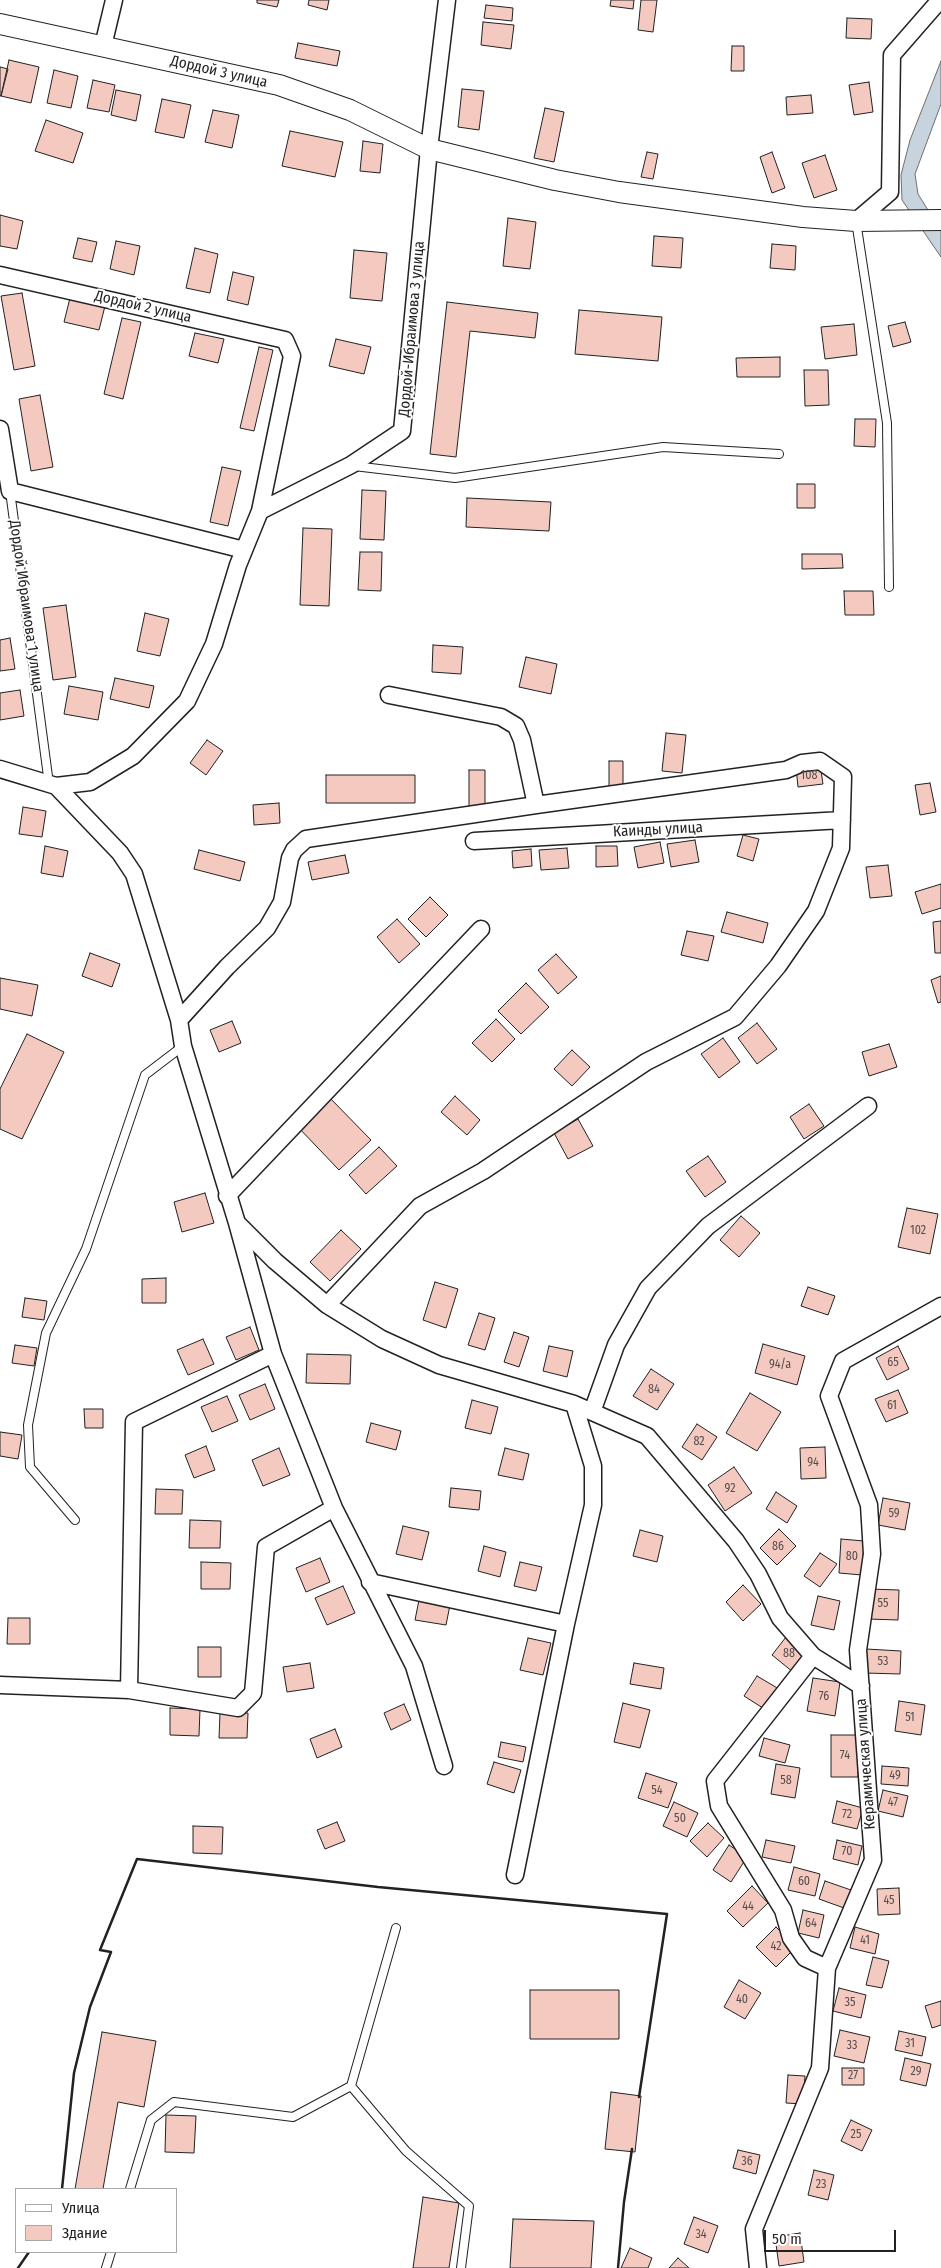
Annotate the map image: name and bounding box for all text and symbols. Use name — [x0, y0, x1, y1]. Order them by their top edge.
street label: Дордой 3 улица — [169, 52, 269, 92]
street label: Дордой-Ибраимова 3 улица — [395, 240, 429, 418]
street label: Дордой 2 улица — [93, 287, 193, 327]
street label: Дордой Ибраимова 1 улица — [5, 519, 47, 693]
house number: 108 — [801, 769, 817, 783]
street label: Каинды улица — [613, 819, 703, 841]
house number: 102 — [910, 1224, 926, 1238]
house number: 65 — [887, 1356, 899, 1370]
house number: 94/а — [769, 1358, 791, 1372]
house number: 84 — [648, 1383, 660, 1397]
house number: 61 — [887, 1399, 897, 1413]
house number: 82 — [693, 1435, 705, 1449]
house number: 94 — [807, 1456, 819, 1470]
house number: 92 — [725, 1482, 735, 1496]
house number: 59 — [888, 1507, 900, 1521]
house number: 86 — [772, 1540, 784, 1554]
house number: 80 — [846, 1550, 858, 1564]
house number: 55 — [878, 1597, 888, 1611]
house number: 88 — [783, 1647, 795, 1661]
house number: 53 — [878, 1655, 888, 1669]
house number: 76 — [819, 1690, 829, 1704]
street label: Керамическая улица — [852, 1698, 880, 1830]
house number: 51 — [905, 1711, 915, 1725]
house number: 74 — [840, 1749, 850, 1763]
house number: 49 — [889, 1769, 901, 1783]
house number: 58 — [780, 1774, 792, 1788]
house number: 54 — [651, 1784, 663, 1798]
house number: 47 — [888, 1796, 898, 1810]
house number: 72 — [842, 1808, 852, 1822]
house number: 50 — [674, 1812, 686, 1826]
house number: 70 — [842, 1845, 852, 1859]
house number: 60 — [798, 1875, 810, 1889]
house number: 45 — [883, 1894, 895, 1908]
house number: 44 — [742, 1900, 754, 1914]
house number: 64 — [805, 1917, 817, 1931]
house number: 41 — [860, 1934, 870, 1948]
house number: 42 — [771, 1940, 781, 1954]
house number: 40 — [736, 1993, 748, 2007]
house number: 35 — [845, 1996, 855, 2010]
house number: 31 — [905, 2037, 915, 2051]
house number: 33 — [847, 2039, 857, 2053]
house number: 29 — [910, 2065, 922, 2079]
house number: 27 — [848, 2069, 858, 2083]
house number: 25 — [851, 2128, 861, 2142]
house number: 36 — [741, 2155, 753, 2169]
house number: 23 — [816, 2178, 826, 2192]
legend — [15, 2188, 178, 2253]
text: Улица — [62, 2199, 100, 2217]
scale bar — [766, 2220, 898, 2252]
text: Здание — [62, 2224, 108, 2242]
house number: 34 — [695, 2228, 707, 2242]
text: 50 m — [772, 2230, 802, 2248]

